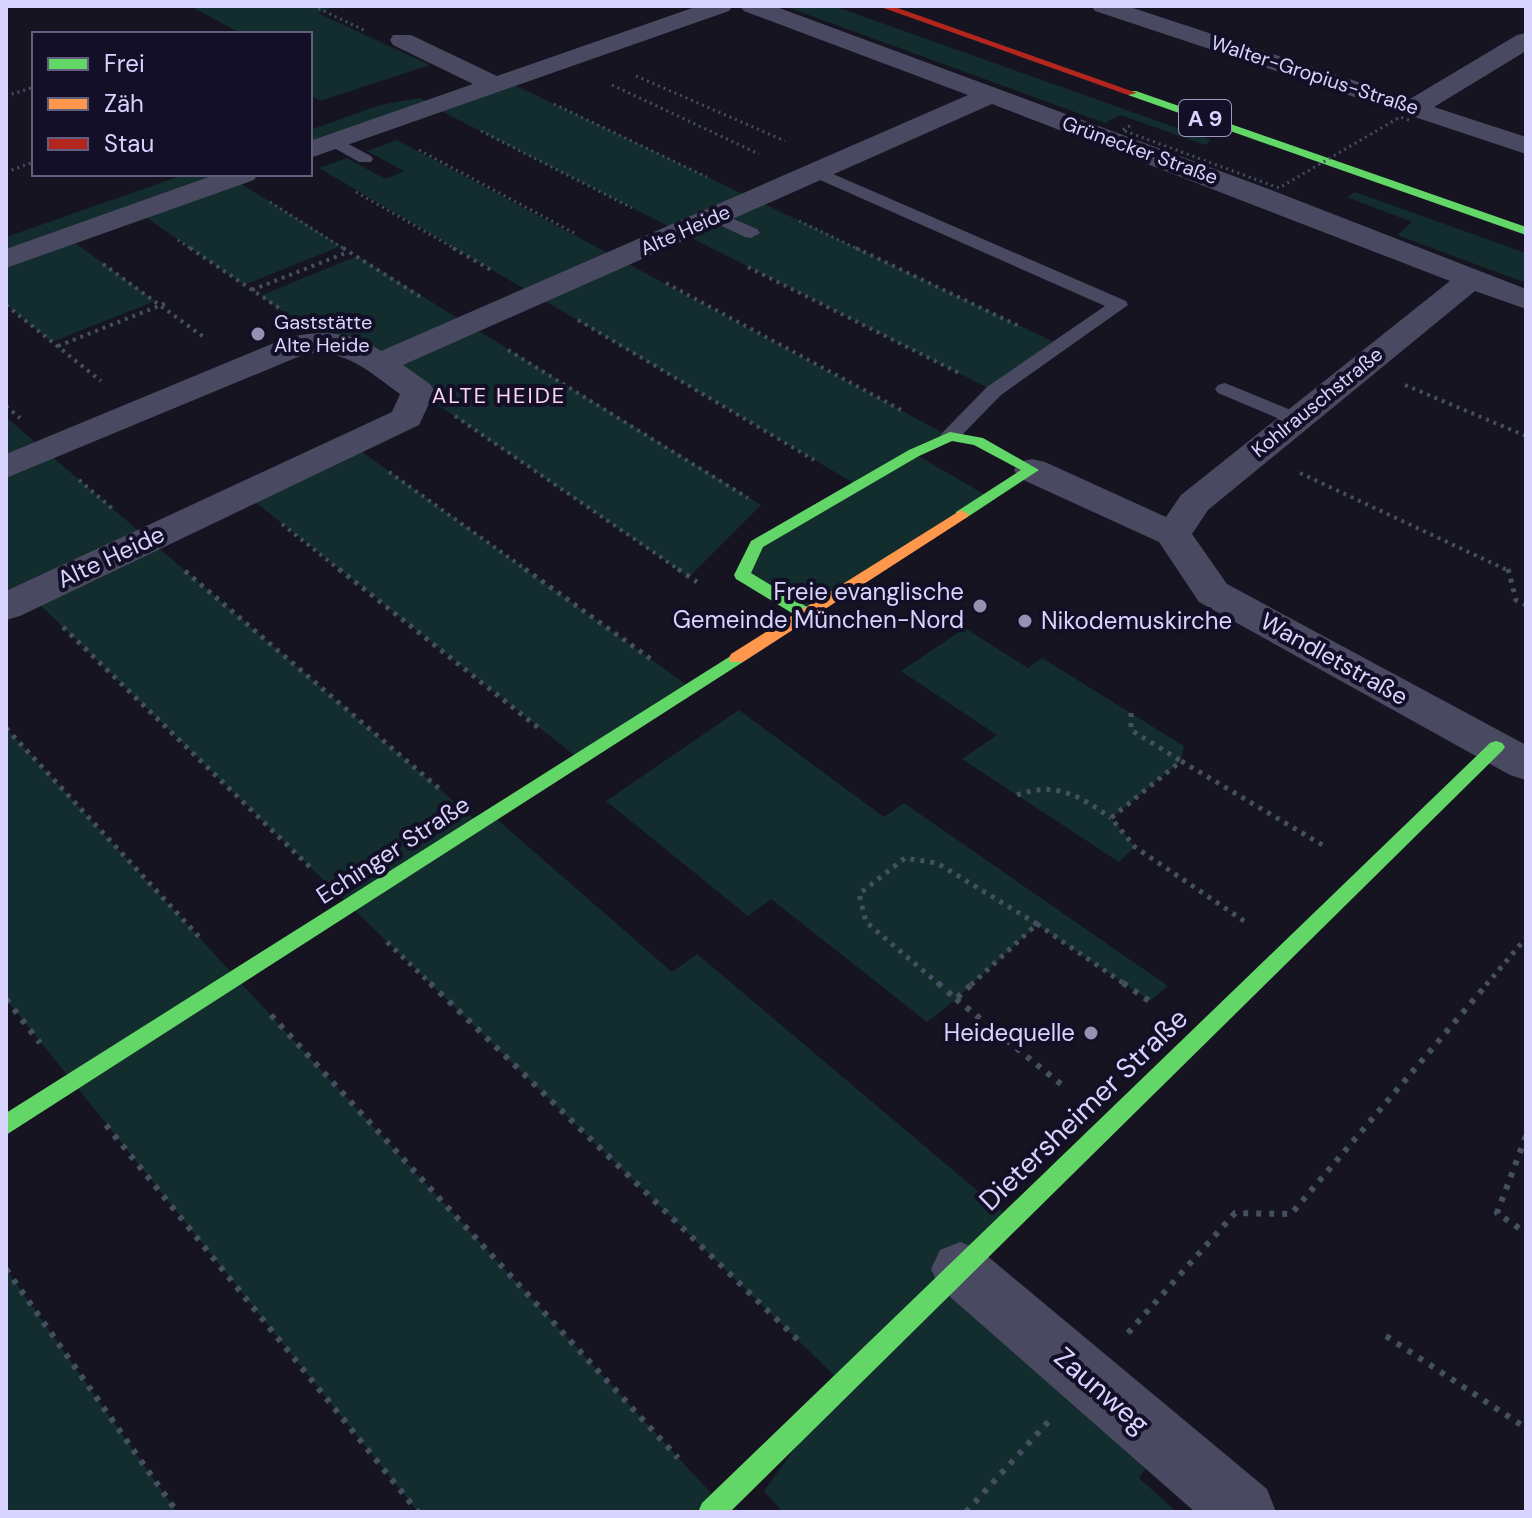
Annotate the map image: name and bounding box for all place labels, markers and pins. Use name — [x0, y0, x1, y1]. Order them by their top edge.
place label: Gaststätte Alte Heide — [274, 309, 372, 358]
marker: Gaststätte Alte Heide — [249, 325, 267, 343]
place label: Freie evanglische Gemeinde München-Nord — [673, 576, 964, 635]
marker: Freie evanglische Gemeinde München-Nord — [971, 597, 989, 615]
place label: Nikodemuskirche — [1041, 605, 1232, 636]
marker: Nikodemuskirche — [1016, 612, 1034, 630]
place label: Heidequelle — [944, 1017, 1075, 1048]
marker: Heidequelle — [1082, 1024, 1100, 1042]

